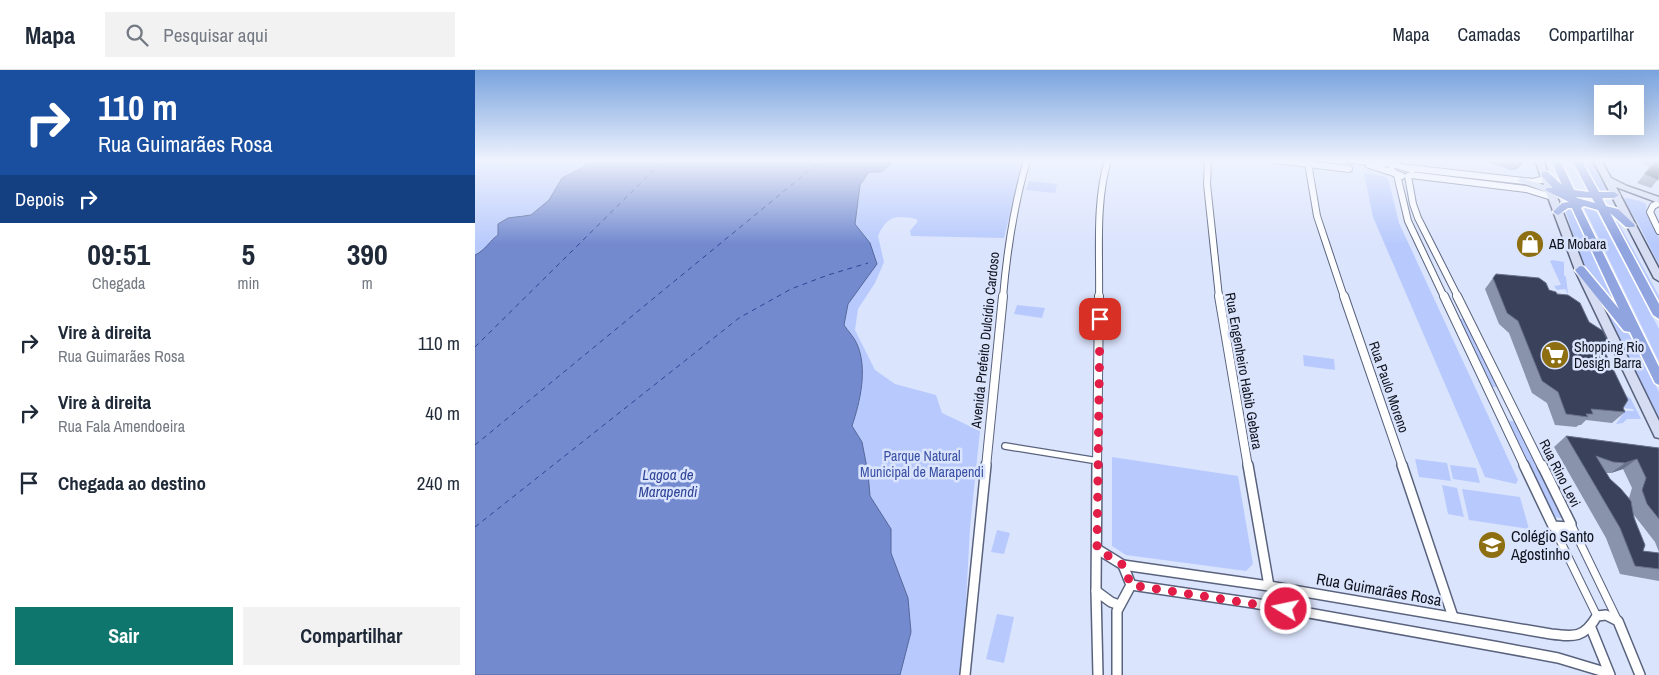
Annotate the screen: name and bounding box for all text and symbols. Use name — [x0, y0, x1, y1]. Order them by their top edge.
search box — [105, 12, 455, 57]
text: Mapa — [25, 19, 75, 51]
icon: search — [123, 21, 151, 49]
text: Pesquisar aqui — [163, 22, 268, 48]
text: Mapa — [1393, 22, 1430, 47]
text: Camadas — [1458, 22, 1521, 47]
text: Compartilhar — [1549, 22, 1634, 47]
text: 110 m — [98, 84, 178, 131]
map controls — [1594, 85, 1644, 135]
button: sound — [1594, 85, 1644, 135]
icon: right — [15, 90, 80, 155]
text: Rua Guimarães Rosa — [98, 129, 272, 159]
icon: right — [74, 185, 102, 213]
text: Depois — [15, 186, 64, 212]
shop icon: AB Mobara — [1515, 229, 1545, 259]
text: 09:51 — [87, 234, 150, 274]
text: 5 — [242, 234, 255, 274]
text: 390 — [347, 234, 388, 274]
place label: AB Mobara — [1548, 235, 1607, 253]
street label: Avenida Prefeito Dulcídio Cardoso — [967, 251, 1003, 430]
text: Chegada — [92, 272, 145, 294]
text: min — [237, 272, 259, 294]
text: m — [362, 272, 373, 294]
street label: Rua Engenheiro Habib Gebara — [1221, 291, 1267, 451]
pin — [1079, 298, 1121, 340]
icon: arrive — [1086, 305, 1114, 333]
text: Vire à direita — [58, 319, 151, 345]
icon: right — [15, 329, 43, 357]
text: 110 m — [418, 330, 460, 356]
place label: Shopping Rio Design Barra — [1574, 338, 1644, 372]
street label: Rua Paulo Moreno — [1365, 339, 1413, 435]
supermarket icon: Shopping Rio Design Barra — [1540, 340, 1570, 370]
text: Rua Guimarães Rosa — [58, 345, 185, 367]
text: Vire à direita — [58, 389, 151, 415]
icon: right — [15, 399, 43, 427]
text: 40 m — [425, 400, 460, 426]
text: Rua Fala Amendoeira — [58, 415, 185, 437]
street label: Rua Rino Levi — [1535, 436, 1585, 510]
park label: Parque Natural Municipal de Marapendi — [860, 447, 984, 481]
water label: Lagoa de Marapendi — [639, 464, 698, 502]
icon: arrive — [15, 469, 43, 497]
text: Chegada ao destino — [58, 470, 206, 496]
text: 240 m — [417, 470, 460, 496]
place label: Colégio Santo Agostinho — [1510, 525, 1594, 565]
school or university icon: Colégio Santo Agostinho — [1477, 530, 1507, 560]
street label: Rua Guimarães Rosa — [1315, 567, 1444, 611]
position arrow — [1259, 582, 1311, 634]
button: Sair — [15, 607, 233, 665]
button: Compartilhar — [243, 607, 460, 665]

